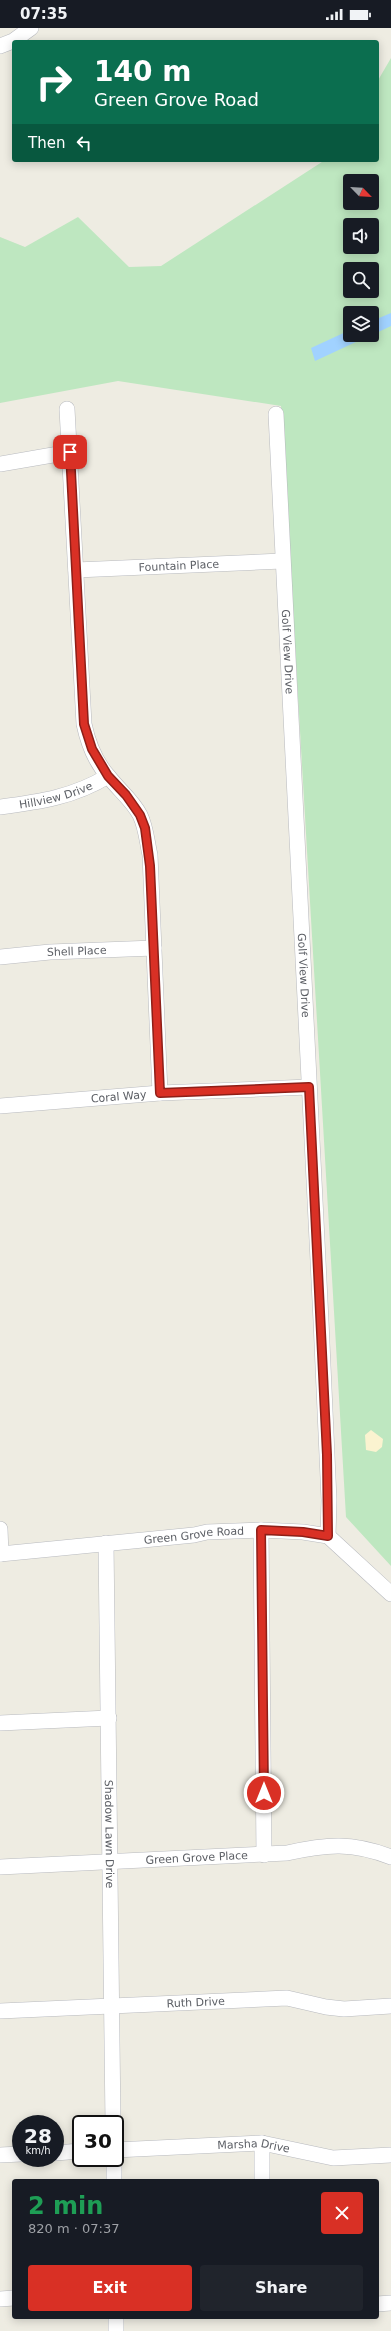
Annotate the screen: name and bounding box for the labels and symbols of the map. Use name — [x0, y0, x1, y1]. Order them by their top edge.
north arrow — [343, 174, 379, 210]
pin — [53, 435, 87, 469]
street label: Fountain Place — [138, 558, 220, 574]
street label: Golf View Drive — [279, 609, 296, 695]
street label: Hillview Drive — [18, 779, 95, 811]
street label: Golf View Drive — [295, 933, 312, 1018]
street label: Shell Place — [47, 944, 107, 959]
street label: Coral Way — [90, 1088, 147, 1106]
street label: Green Grove Road — [143, 1525, 244, 1547]
position arrow — [243, 1772, 285, 1814]
street label: Shadow Lawn Drive — [102, 1780, 116, 1889]
street label: Green Grove Place — [145, 1849, 249, 1867]
street label: Ruth Drive — [166, 1995, 225, 2010]
speed limit sign: 30 — [72, 2115, 124, 2167]
street label: Marsha Drive — [217, 2137, 291, 2156]

